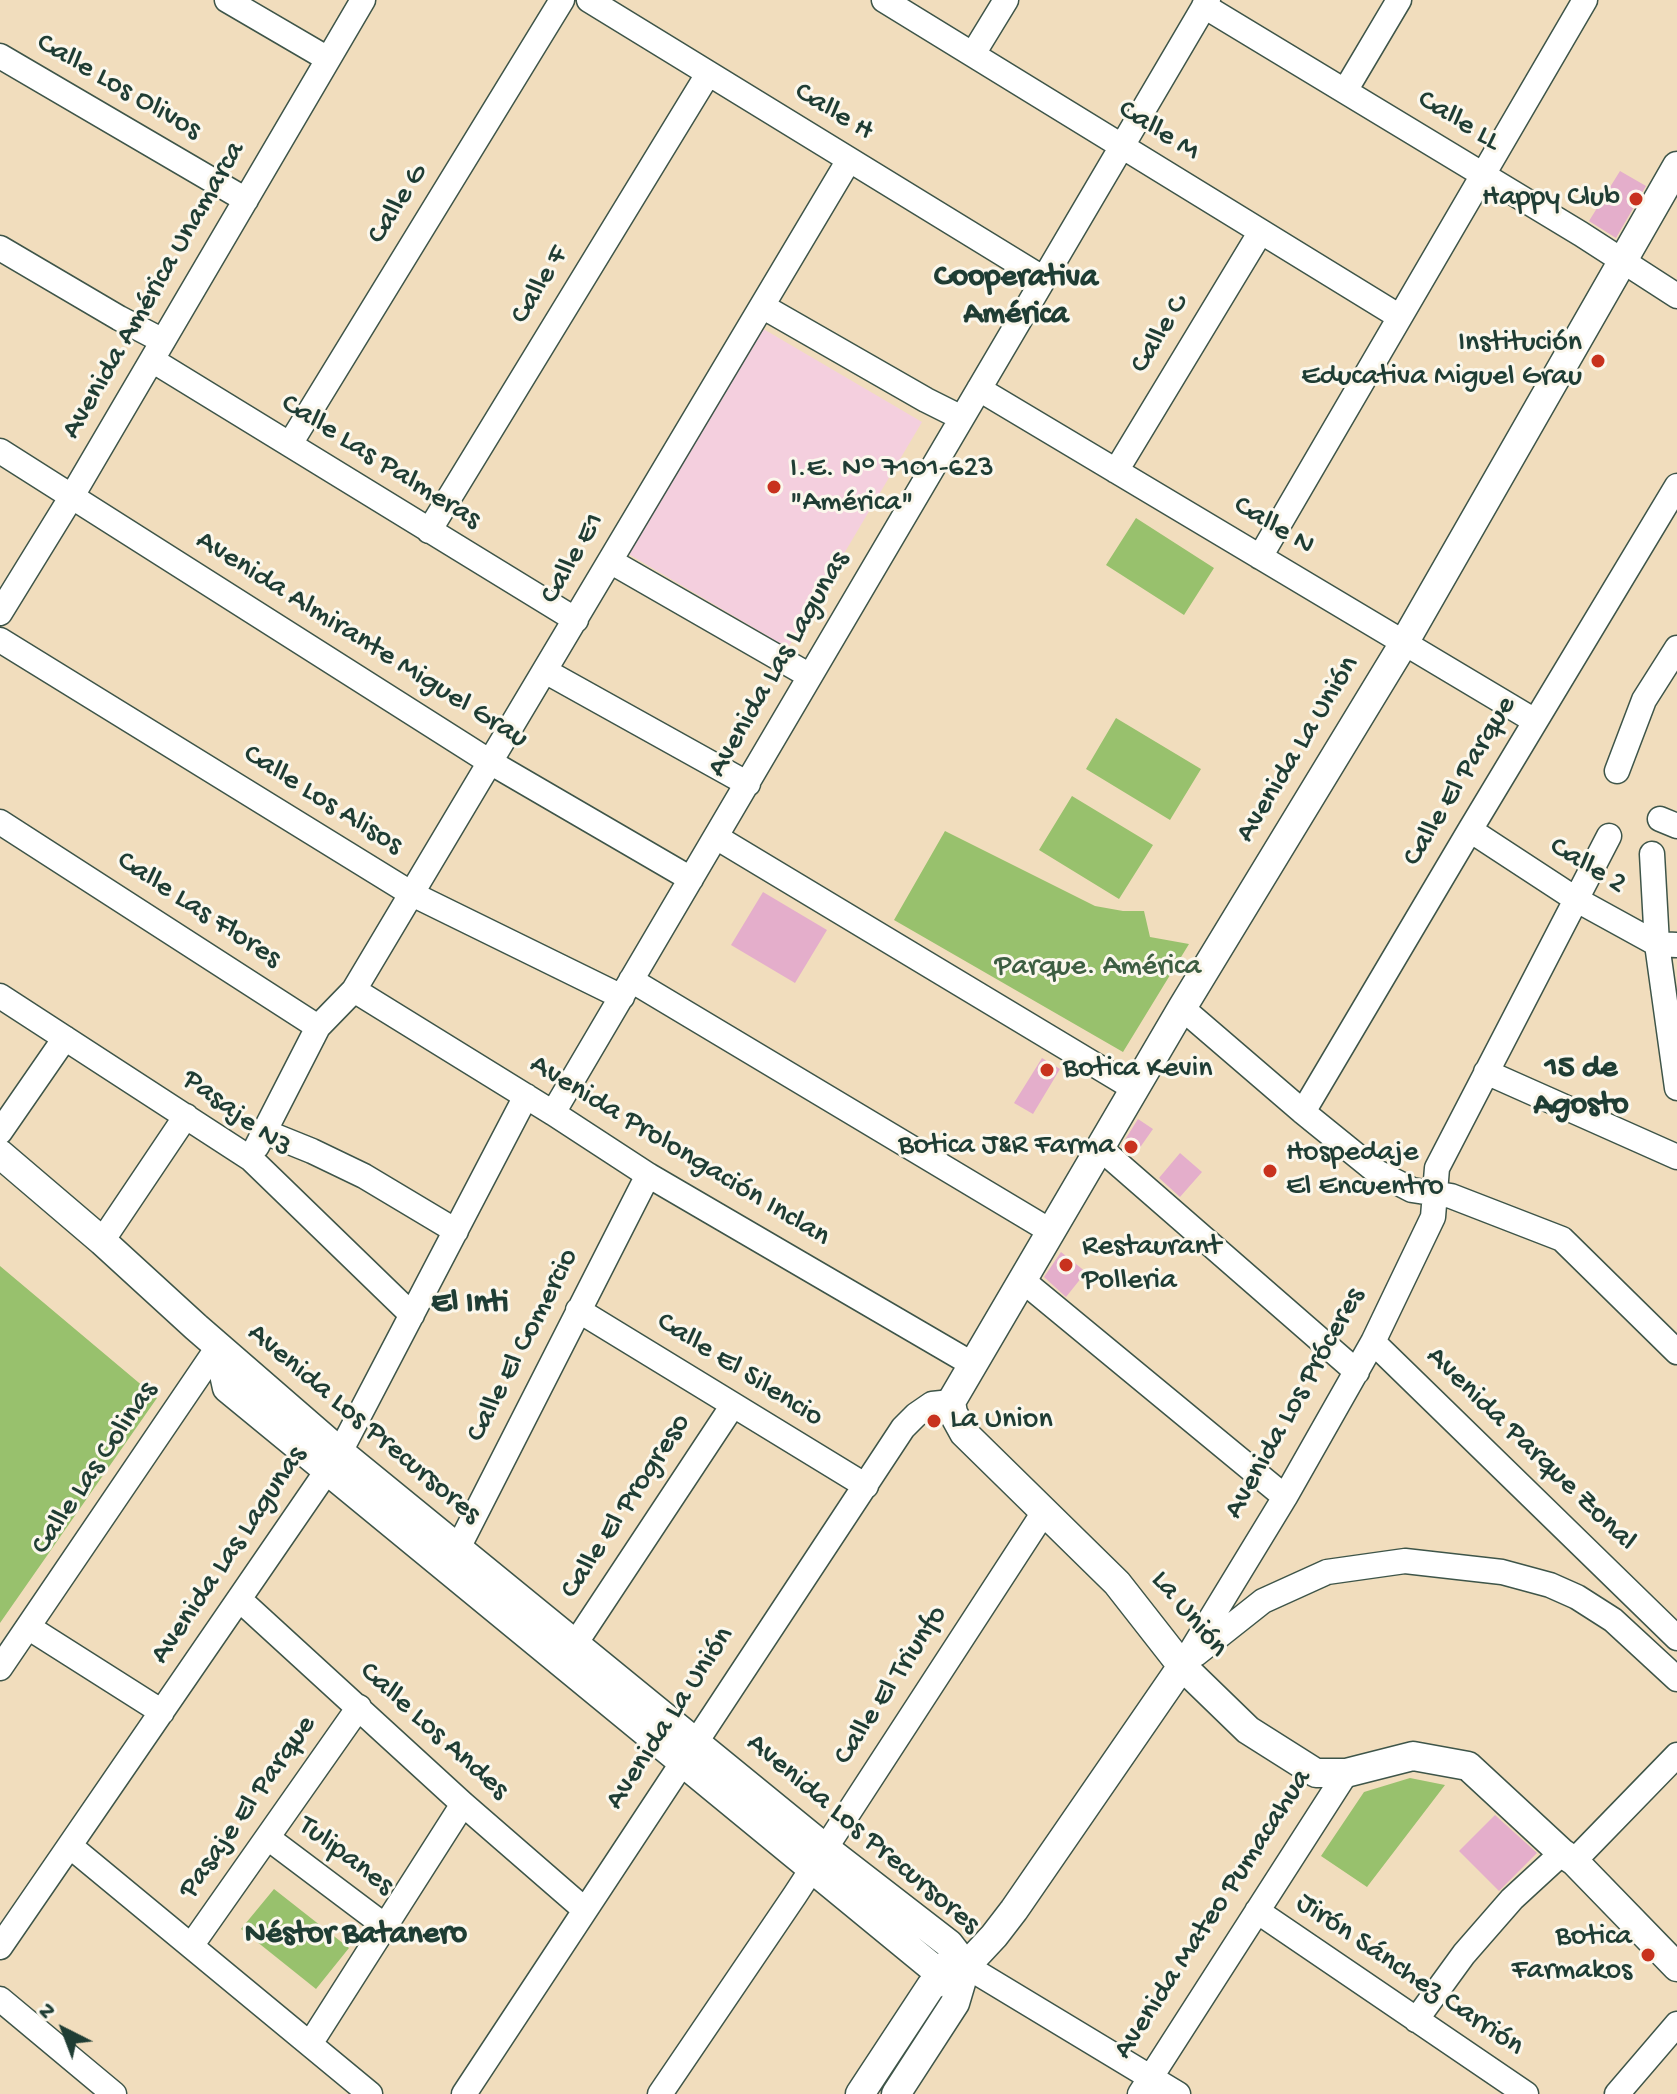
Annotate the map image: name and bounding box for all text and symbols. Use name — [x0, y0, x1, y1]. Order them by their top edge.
street label: Calle Los Olivos — [29, 26, 207, 150]
street label: Calle H — [787, 75, 879, 151]
street label: Calle LL — [1410, 83, 1506, 161]
street label: Calle M — [1110, 93, 1206, 171]
street label: Avenida América Unamarca — [55, 136, 255, 446]
street label: Calle G — [361, 158, 437, 252]
place label: Happy Club — [1482, 181, 1620, 217]
marker: Happy Club — [1627, 190, 1645, 208]
street label: Calle F — [504, 241, 578, 331]
district label: Cooperativa América — [934, 260, 1098, 335]
street label: Calle C — [1124, 289, 1198, 381]
place label: Institución Educativa Miguel Grau — [1301, 326, 1582, 396]
marker: Institución Educativa Miguel Grau — [1589, 352, 1607, 370]
street label: Calle Las Palmeras — [273, 387, 487, 539]
place label: I.E. N° 7101-623 "América" — [790, 452, 994, 522]
marker: I.E. N° 7101-623 "América" — [765, 478, 783, 496]
street label: Calle N — [1226, 489, 1320, 565]
street label: Calle E1 — [534, 507, 614, 611]
street label: Avenida Almirante Miguel Grau — [188, 524, 534, 758]
street label: Avenida Las Lagunas — [701, 546, 859, 784]
street label: Avenida La Unión — [1229, 650, 1369, 850]
street label: Calle El Parque — [1396, 690, 1526, 874]
street label: Calle Los Alisos — [235, 738, 409, 864]
street label: Calle 2 — [1542, 830, 1632, 904]
street label: Calle Las Flores — [109, 844, 287, 978]
park label: Parque. América — [995, 950, 1201, 986]
street label: Avenida Prolongación Inclan — [522, 1048, 836, 1256]
district label: 15 de Agosto — [1533, 1051, 1629, 1126]
place label: Botica Kevin — [1063, 1052, 1213, 1088]
marker: Botica Kevin — [1038, 1061, 1056, 1079]
street label: Pasaje N3 — [174, 1063, 298, 1167]
place label: Botica J&R Farma — [898, 1129, 1115, 1165]
place label: Hospedaje El Encuentro — [1286, 1136, 1444, 1206]
marker: Botica J&R Farma — [1122, 1138, 1140, 1156]
marker: Hospedaje El Encuentro — [1261, 1162, 1279, 1180]
place label: Restaurant Polleria — [1082, 1230, 1221, 1300]
street label: Calle El Comercio — [460, 1243, 588, 1449]
marker: Restaurant Polleria — [1057, 1256, 1075, 1274]
street label: Avenida Los Próceres — [1218, 1282, 1374, 1526]
district label: El Inti — [431, 1286, 509, 1324]
street label: Calle El Silencio — [649, 1305, 829, 1437]
street label: Avenida Los Precursores — [239, 1317, 487, 1533]
street label: Avenida Parque Zonal — [1417, 1340, 1643, 1560]
street label: Calle Las Colinas — [25, 1375, 167, 1563]
place label: La Union — [950, 1403, 1053, 1439]
street label: Calle El Progreso — [554, 1408, 700, 1606]
marker: La Union — [925, 1412, 943, 1430]
street label: Avenida Las Lagunas — [144, 1440, 316, 1672]
street label: La Unión — [1141, 1564, 1235, 1666]
street label: Calle El Triunfo — [827, 1600, 957, 1772]
street label: Avenida La Unión — [598, 1621, 744, 1817]
street label: Calle Los Andes — [351, 1655, 515, 1809]
street label: Pasaje El Parque — [172, 1709, 326, 1907]
street label: Avenida Los Precursores — [738, 1727, 986, 1943]
street label: Avenida Mateo Pumacahua — [1107, 1763, 1321, 2067]
street label: Tulipanes — [290, 1809, 400, 1905]
street label: Jirón Sánchez Carrión — [1288, 1886, 1530, 2066]
district label: Néstor Batanero — [245, 1917, 467, 1955]
place label: Botica Farmakos — [1511, 1920, 1632, 1990]
marker: Botica Farmakos — [1639, 1946, 1657, 1964]
north arrow — [24, 1990, 104, 2070]
text: N — [34, 1998, 62, 2027]

